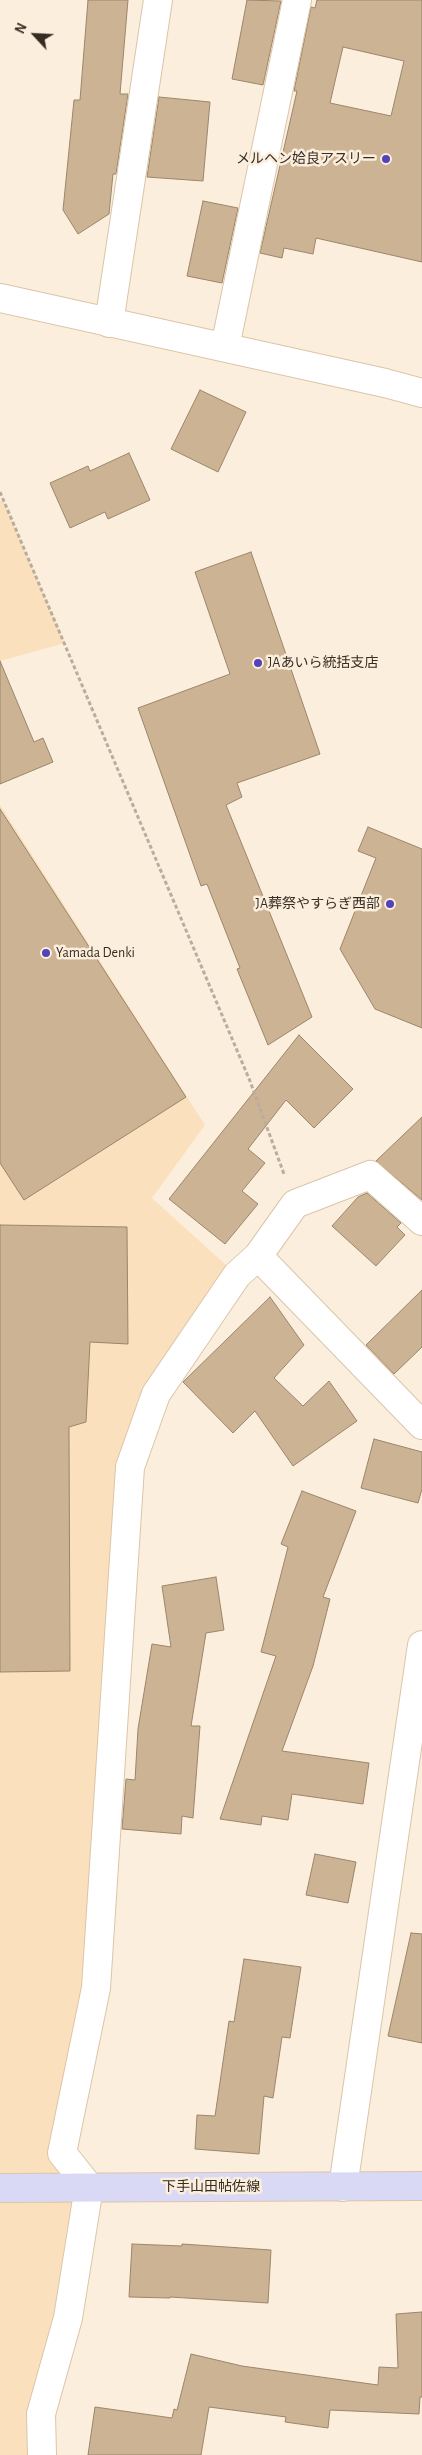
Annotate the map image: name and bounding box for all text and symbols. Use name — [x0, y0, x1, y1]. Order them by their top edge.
north arrow — [10, 10, 60, 60]
text: N — [13, 21, 30, 36]
place label: メルヘン姶良アスリー — [236, 151, 376, 167]
marker: メルヘン姶良アスリー — [380, 153, 392, 165]
place label: JAあいら統括支店 — [268, 655, 378, 671]
marker: JAあいら統括支店 — [252, 657, 264, 669]
place label: JA葬祭やすらぎ西部 — [256, 896, 380, 912]
marker: JA葬祭やすらぎ西部 — [384, 898, 396, 910]
place label: Yamada Denki — [56, 945, 135, 961]
marker: Yamada Denki — [40, 947, 52, 959]
street label: 下手山田帖佐線 — [162, 2179, 260, 2195]

